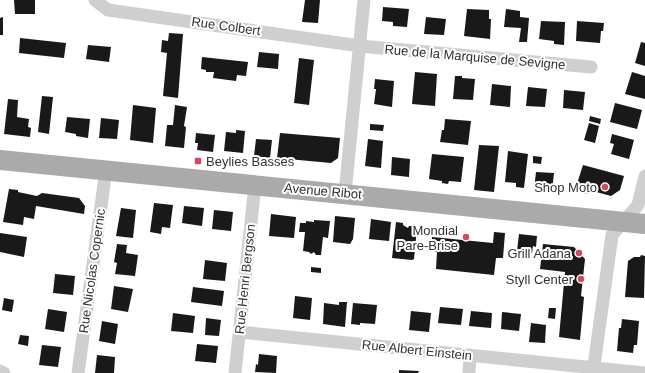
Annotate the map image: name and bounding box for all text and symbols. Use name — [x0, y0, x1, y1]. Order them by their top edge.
street label: Rue Colbert — [191, 14, 262, 38]
street label: Rue de la Marquise de Sevigne — [384, 42, 566, 72]
place label: Beylies Basses — [206, 154, 295, 169]
marker: Beylies Basses — [193, 156, 203, 166]
street label: Avenue Ribot — [284, 180, 363, 202]
place label: Shop Moto — [534, 180, 597, 195]
marker: Shop Moto — [600, 182, 610, 192]
street label: Rue Nicolas Copernic — [76, 207, 108, 334]
street label: Rue Henri Bergson — [232, 223, 258, 335]
place label: Mondial Pare-Brise — [397, 223, 458, 253]
marker: Mondial Pare-Brise — [461, 232, 471, 242]
place label: Grill Adana — [507, 246, 572, 261]
marker: Grill Adana — [574, 248, 584, 258]
place label: Styll Center — [506, 272, 574, 287]
marker: Styll Center — [576, 274, 586, 284]
street label: Rue Albert Einstein — [361, 337, 473, 363]

